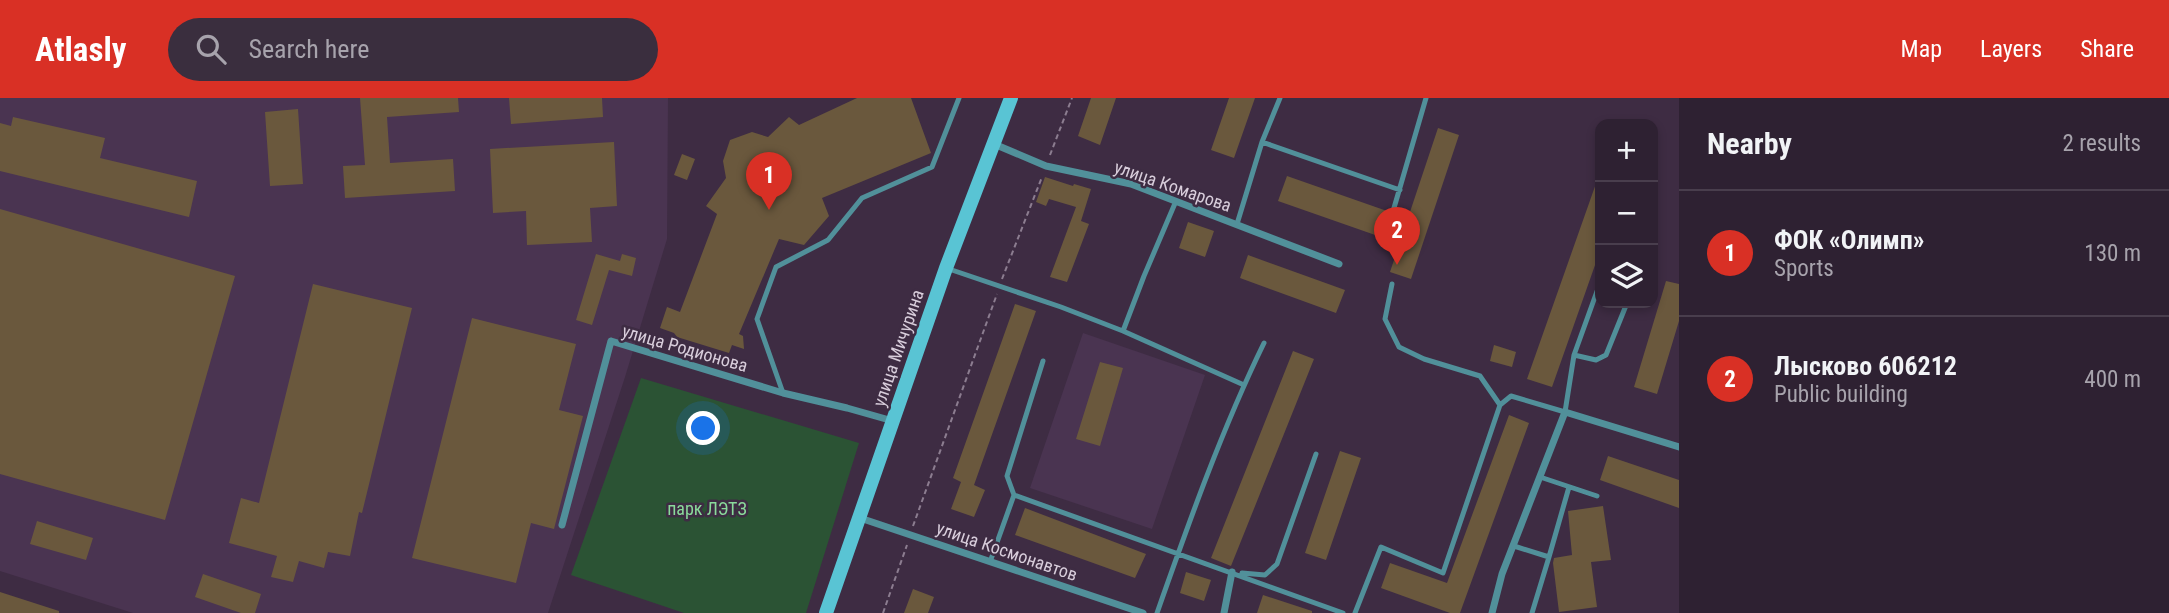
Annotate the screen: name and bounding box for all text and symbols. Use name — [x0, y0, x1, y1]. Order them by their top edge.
search box — [168, 18, 658, 81]
text: Atlasly — [35, 30, 126, 69]
icon: search — [192, 30, 230, 68]
text: Search here — [248, 34, 369, 64]
text: Map — [1901, 35, 1942, 63]
text: Layers — [1980, 35, 2042, 63]
text: Share — [2080, 35, 2134, 63]
map controls — [1595, 119, 1658, 308]
button: + — [1595, 119, 1658, 182]
text: Nearby — [1707, 126, 1792, 161]
text: 2 results — [2063, 130, 2141, 157]
pin: 1 — [746, 152, 792, 210]
street label: улица Комарова — [1112, 156, 1234, 216]
button: − — [1595, 182, 1658, 245]
pin: 2 — [1374, 207, 1420, 265]
text: ФОК «Олимп» — [1774, 225, 1924, 255]
text: 1 — [1724, 240, 1736, 267]
text: 130 m — [2084, 240, 2141, 267]
button: layers — [1595, 245, 1658, 308]
text: Sports — [1774, 255, 1834, 282]
street label: улица Мичурина — [868, 287, 928, 409]
street label: улица Родионова — [620, 320, 750, 376]
text: Лысково 606212 — [1774, 351, 1957, 381]
text: 2 — [1724, 366, 1736, 393]
text: 400 m — [2084, 366, 2141, 393]
text: Public building — [1774, 381, 1908, 408]
your location — [686, 411, 720, 445]
park label: парк ЛЭТЗ — [667, 498, 747, 519]
street label: улица Космонавтов — [934, 517, 1080, 585]

